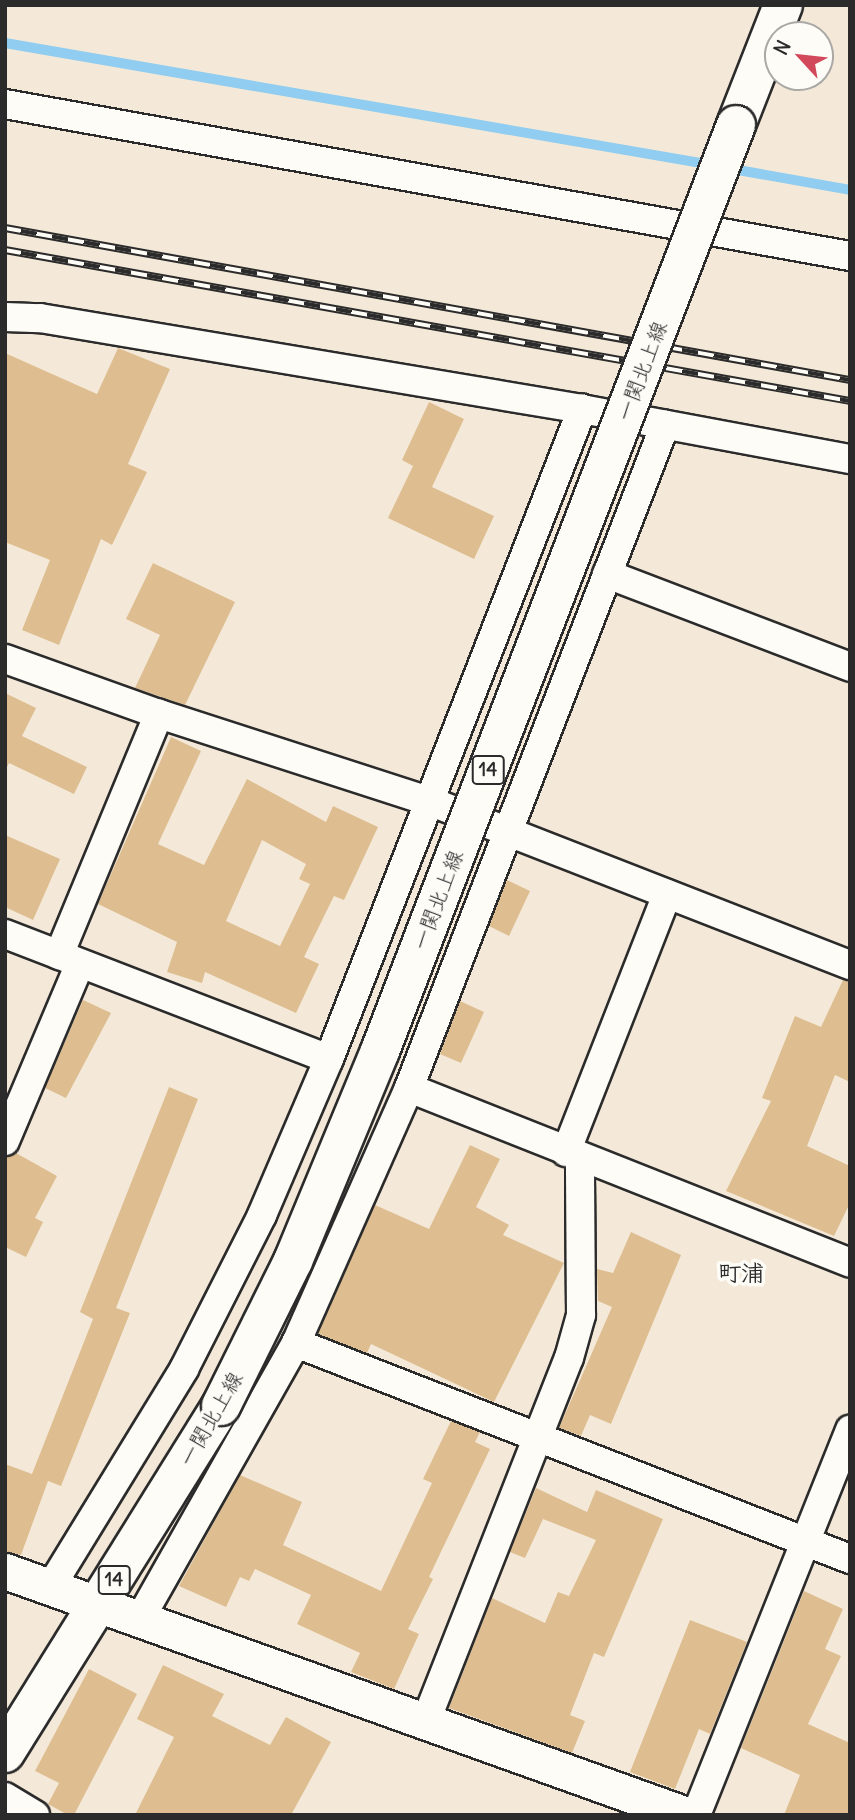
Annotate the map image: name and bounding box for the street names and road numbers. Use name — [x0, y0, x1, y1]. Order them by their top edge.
street label: 一関北上線 — [611, 317, 673, 425]
road number: 14 — [470, 754, 505, 786]
street label: 一関北上線 — [407, 846, 469, 954]
street label: 一関北上線 — [174, 1367, 248, 1471]
road number: 14 — [96, 1564, 132, 1596]

